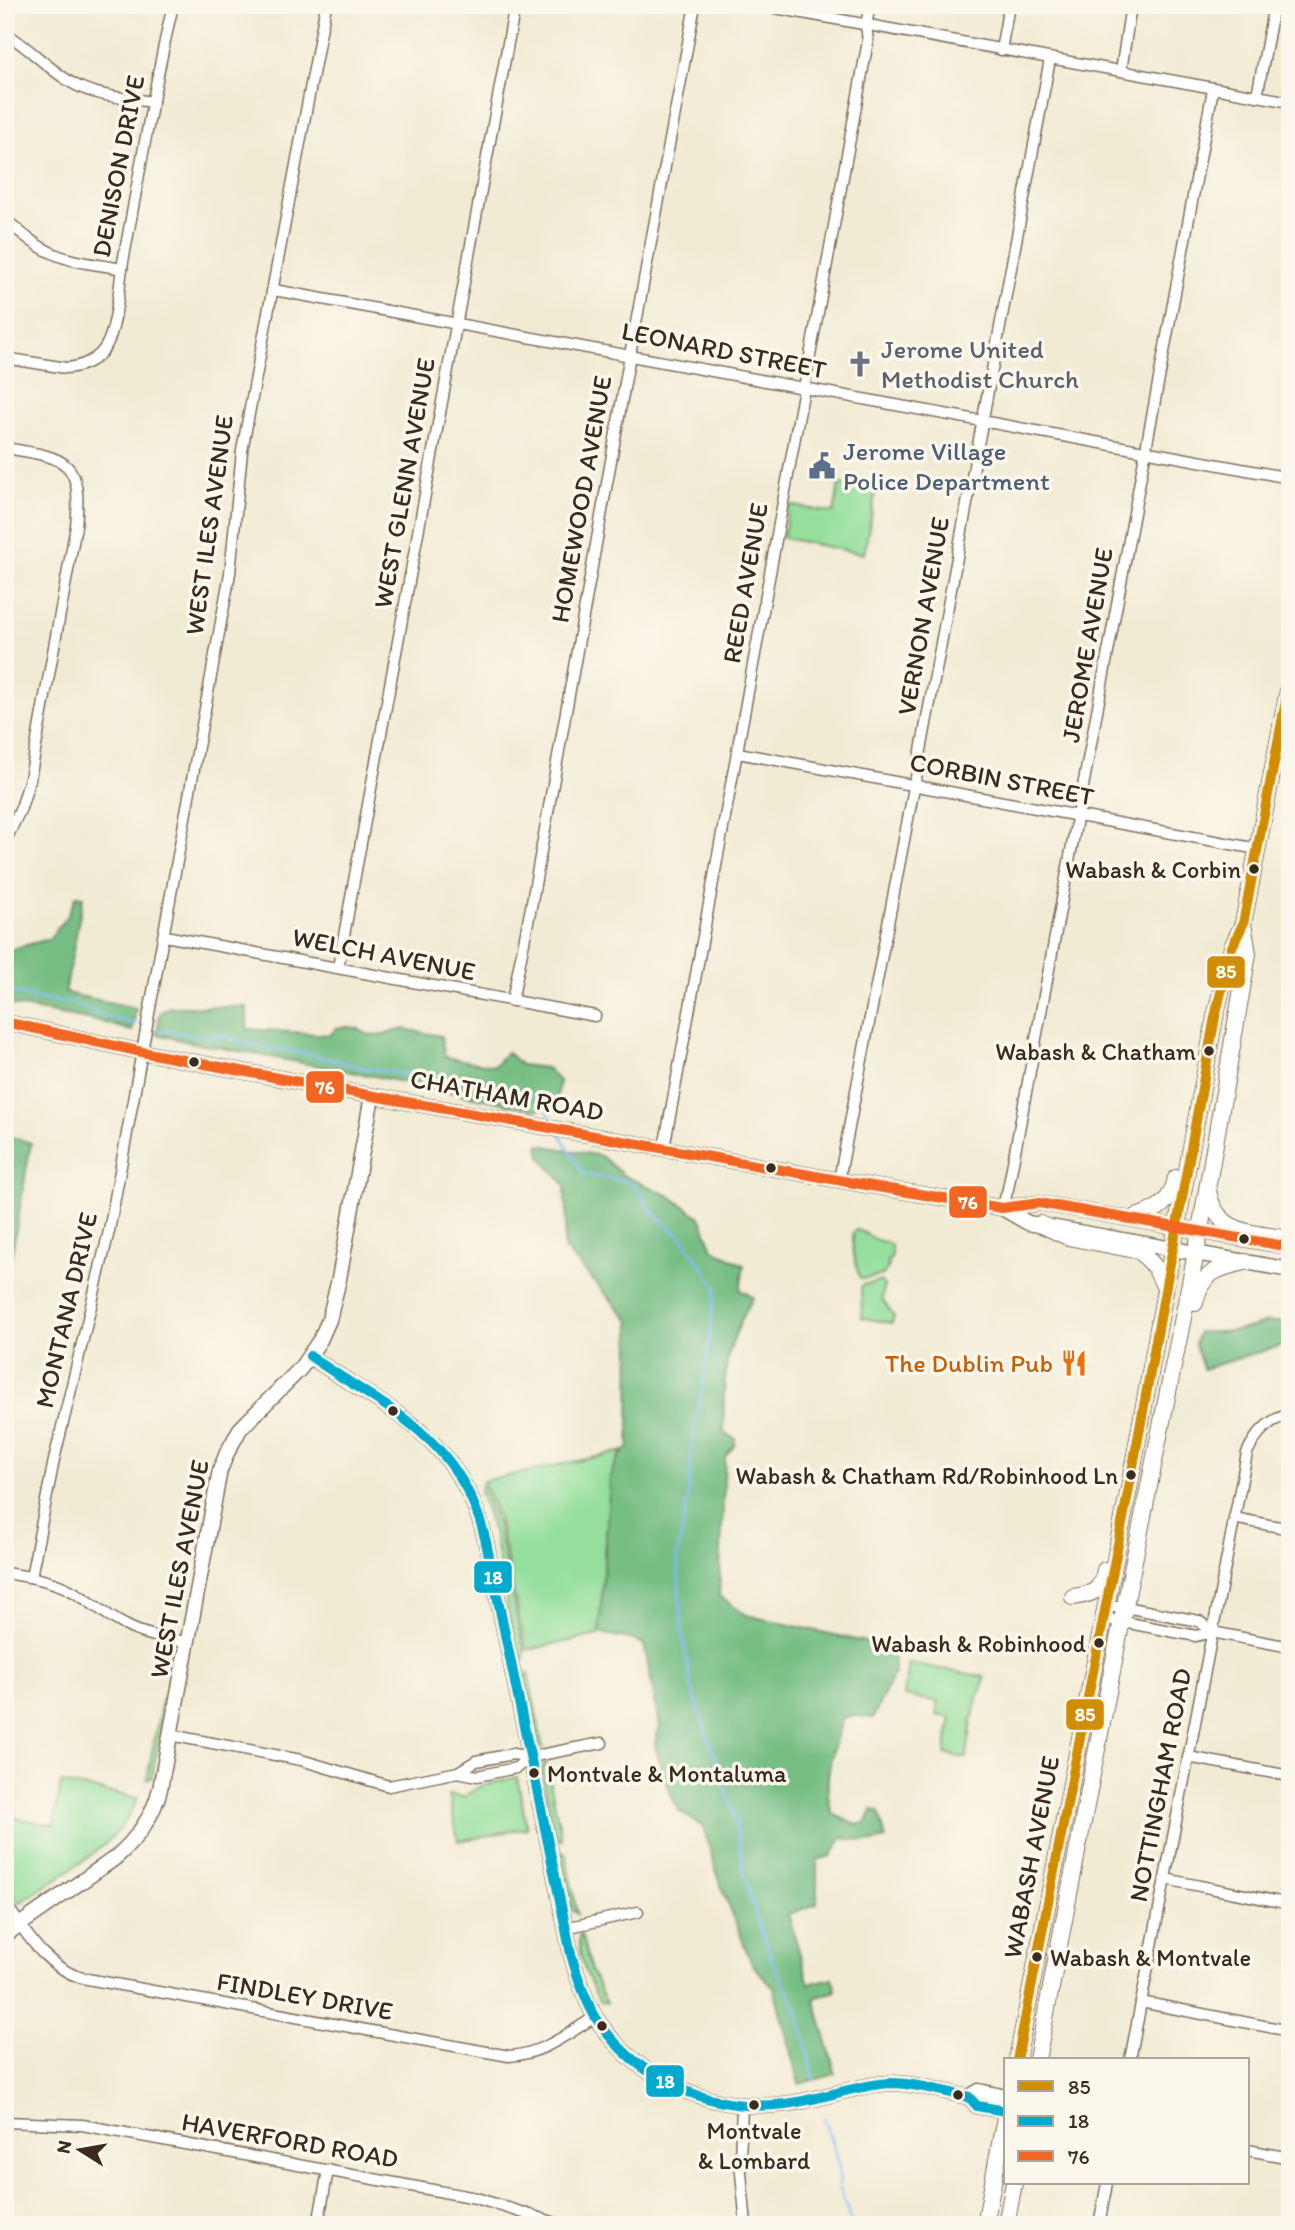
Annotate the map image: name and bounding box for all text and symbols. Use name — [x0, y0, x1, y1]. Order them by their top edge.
street label: DENISON DRIVE — [85, 72, 151, 260]
street label: LEONARD STREET — [619, 314, 830, 386]
place label: Jerome United Methodist Church — [881, 333, 1079, 395]
church icon: Jerome United Methodist Church — [845, 349, 875, 379]
street label: WEST GLENN AVENUE — [366, 355, 442, 611]
street label: HOMEWOOD AVENUE — [543, 373, 619, 625]
street label: WEST ILES AVENUE — [178, 413, 240, 637]
place label: Jerome Village Police Department — [843, 435, 1050, 497]
public building icon: Jerome Village Police Department — [807, 451, 837, 481]
street label: REED AVENUE — [715, 500, 775, 666]
street label: VERNON AVENUE — [890, 514, 956, 718]
street label: JEROME AVENUE — [1054, 545, 1120, 745]
street label: CORBIN STREET — [907, 745, 1097, 813]
place label: Wabash & Corbin — [1065, 855, 1241, 884]
marker: Wabash & Corbin — [1247, 862, 1261, 876]
street label: WELCH AVENUE — [290, 921, 478, 987]
line badge: 85 — [1206, 955, 1246, 989]
text: 85 — [1216, 960, 1236, 983]
place label: Wabash & Chatham — [995, 1037, 1196, 1066]
marker: Wabash & Chatham — [1202, 1044, 1216, 1058]
unlabelled marker — [187, 1055, 201, 1069]
street label: CHATHAM ROAD — [408, 1062, 606, 1128]
line badge: 76 — [305, 1070, 345, 1104]
text: 76 — [314, 1076, 335, 1099]
unlabelled marker — [764, 1161, 778, 1175]
line badge: 76 — [948, 1185, 988, 1219]
text: 76 — [957, 1191, 978, 1214]
street label: MONTANA DRIVE — [28, 1209, 104, 1411]
unlabelled marker — [1237, 1232, 1251, 1246]
place label: The Dublin Pub — [885, 1347, 1053, 1379]
restaurant icon: The Dublin Pub — [1059, 1348, 1089, 1378]
unlabelled marker — [386, 1404, 400, 1418]
street label: WEST ILES AVENUE — [142, 1457, 216, 1681]
place label: Wabash & Chatham Rd/Robinhood Ln — [736, 1461, 1118, 1490]
marker: Wabash & Chatham Rd/Robinhood Ln — [1124, 1468, 1138, 1482]
line badge: 18 — [473, 1560, 513, 1594]
text: 18 — [483, 1566, 503, 1589]
place label: Wabash & Robinhood — [871, 1629, 1086, 1658]
marker: Wabash & Robinhood — [1092, 1636, 1106, 1650]
street label: NOTTINGHAM ROAD — [1122, 1665, 1198, 1905]
line badge: 85 — [1065, 1698, 1105, 1731]
text: 85 — [1075, 1703, 1095, 1726]
street label: WABASH AVENUE — [996, 1753, 1066, 1961]
place label: Montvale & Montaluma — [547, 1759, 787, 1788]
marker: Montvale & Montaluma — [527, 1766, 541, 1780]
place label: Wabash & Montvale — [1050, 1943, 1251, 1972]
marker: Wabash & Montvale — [1030, 1950, 1044, 1964]
street label: FINDLEY DRIVE — [214, 1965, 396, 2027]
unlabelled marker — [595, 2019, 609, 2033]
legend — [1004, 2058, 1250, 2184]
line badge: 18 — [645, 2064, 685, 2098]
text: 18 — [655, 2070, 675, 2093]
text: 85 — [1068, 2074, 1091, 2099]
unlabelled marker — [951, 2088, 965, 2102]
marker: Montvale & Lombard — [747, 2098, 761, 2112]
street label: HAVERFORD ROAD — [179, 2105, 401, 2175]
text: 18 — [1068, 2108, 1089, 2133]
north arrow — [46, 2114, 116, 2184]
place label: Montvale & Lombard — [698, 2116, 810, 2175]
text: N — [51, 2138, 76, 2155]
text: 76 — [1068, 2144, 1090, 2169]

